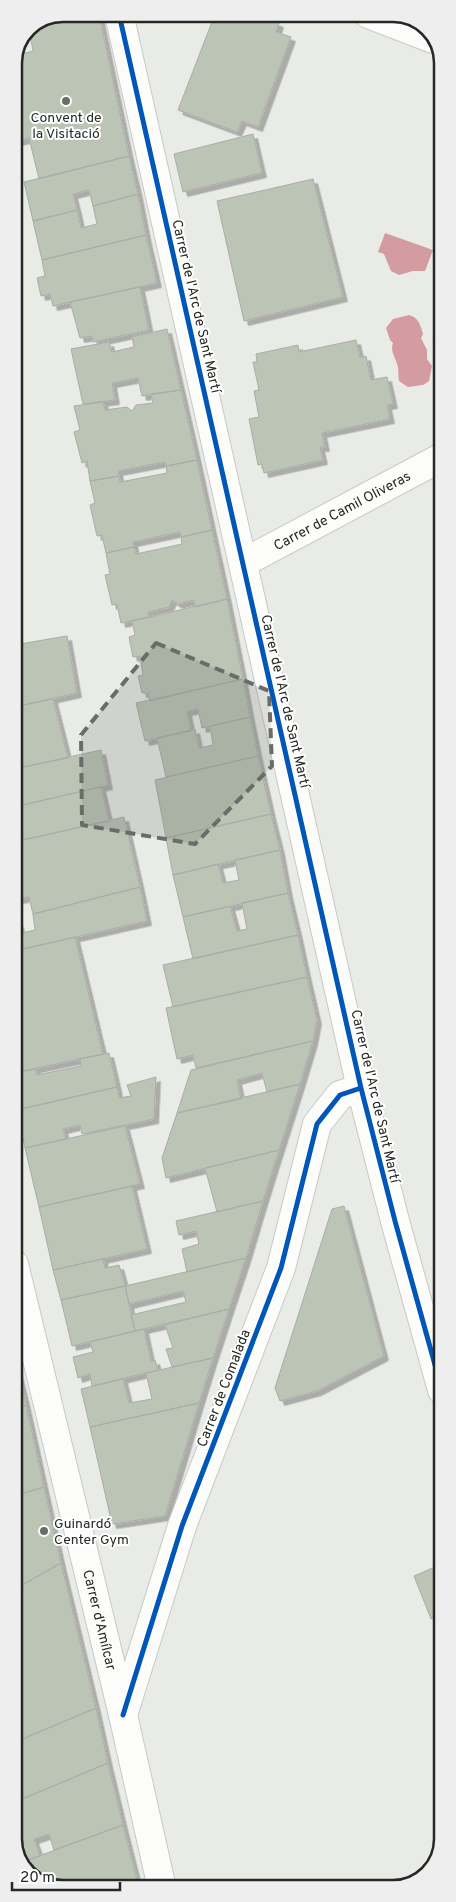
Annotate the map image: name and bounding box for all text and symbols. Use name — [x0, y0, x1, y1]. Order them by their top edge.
marker: Convent de la Visitació — [60, 95, 72, 107]
place label: Convent de la Visitació — [30, 110, 102, 143]
street label: Carrer de l'Arc de Sant Martí — [167, 218, 224, 396]
street label: Carrer de Camil Oliveras — [271, 468, 414, 555]
street label: Carrer de l'Arc de Sant Martí — [256, 613, 313, 791]
street label: Carrer de l'Arc de Sant Martí — [346, 1008, 403, 1186]
street label: Carrer de Comalada — [194, 1327, 255, 1450]
place label: Guinardó Center Gym — [54, 1516, 129, 1549]
marker: Guinardó Center Gym — [38, 1525, 50, 1537]
street label: Carrer d'Amílcar — [78, 1568, 119, 1673]
scale bar — [12, 1860, 120, 1892]
text: 20 m — [20, 1869, 55, 1888]

